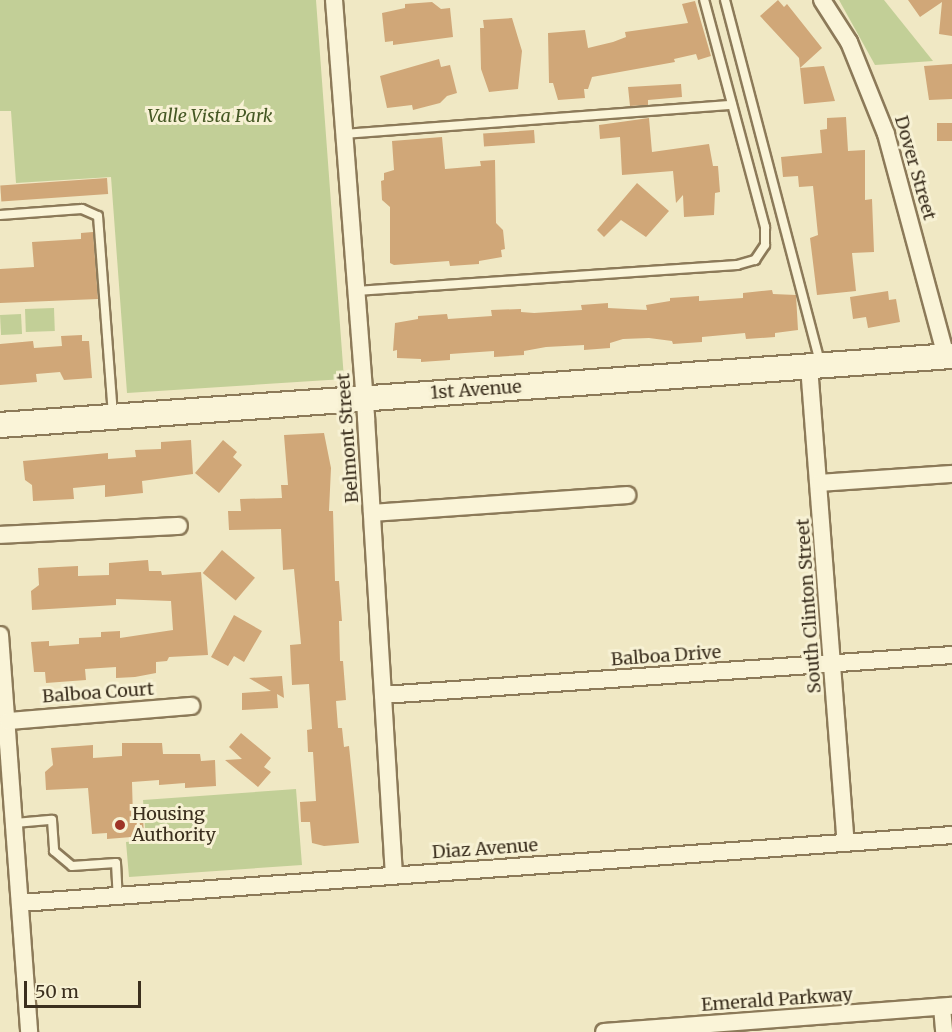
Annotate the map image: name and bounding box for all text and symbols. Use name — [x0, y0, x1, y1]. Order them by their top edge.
park label: Valle Vista Park — [147, 105, 273, 127]
street label: Dover Street — [890, 113, 940, 223]
street label: Belmont Street — [333, 372, 363, 504]
street label: 1st Avenue — [430, 376, 522, 404]
street label: South Clinton Street — [792, 518, 826, 694]
street label: Balboa Drive — [610, 641, 722, 671]
street label: Balboa Court — [41, 678, 155, 708]
place label: Housing Authority — [132, 804, 216, 846]
marker: Housing Authority — [113, 818, 127, 832]
street label: Diaz Avenue — [431, 835, 539, 863]
scale bar — [27, 969, 144, 1007]
text: 50 m — [35, 980, 79, 1003]
street label: Emerald Parkway — [700, 984, 854, 1016]

